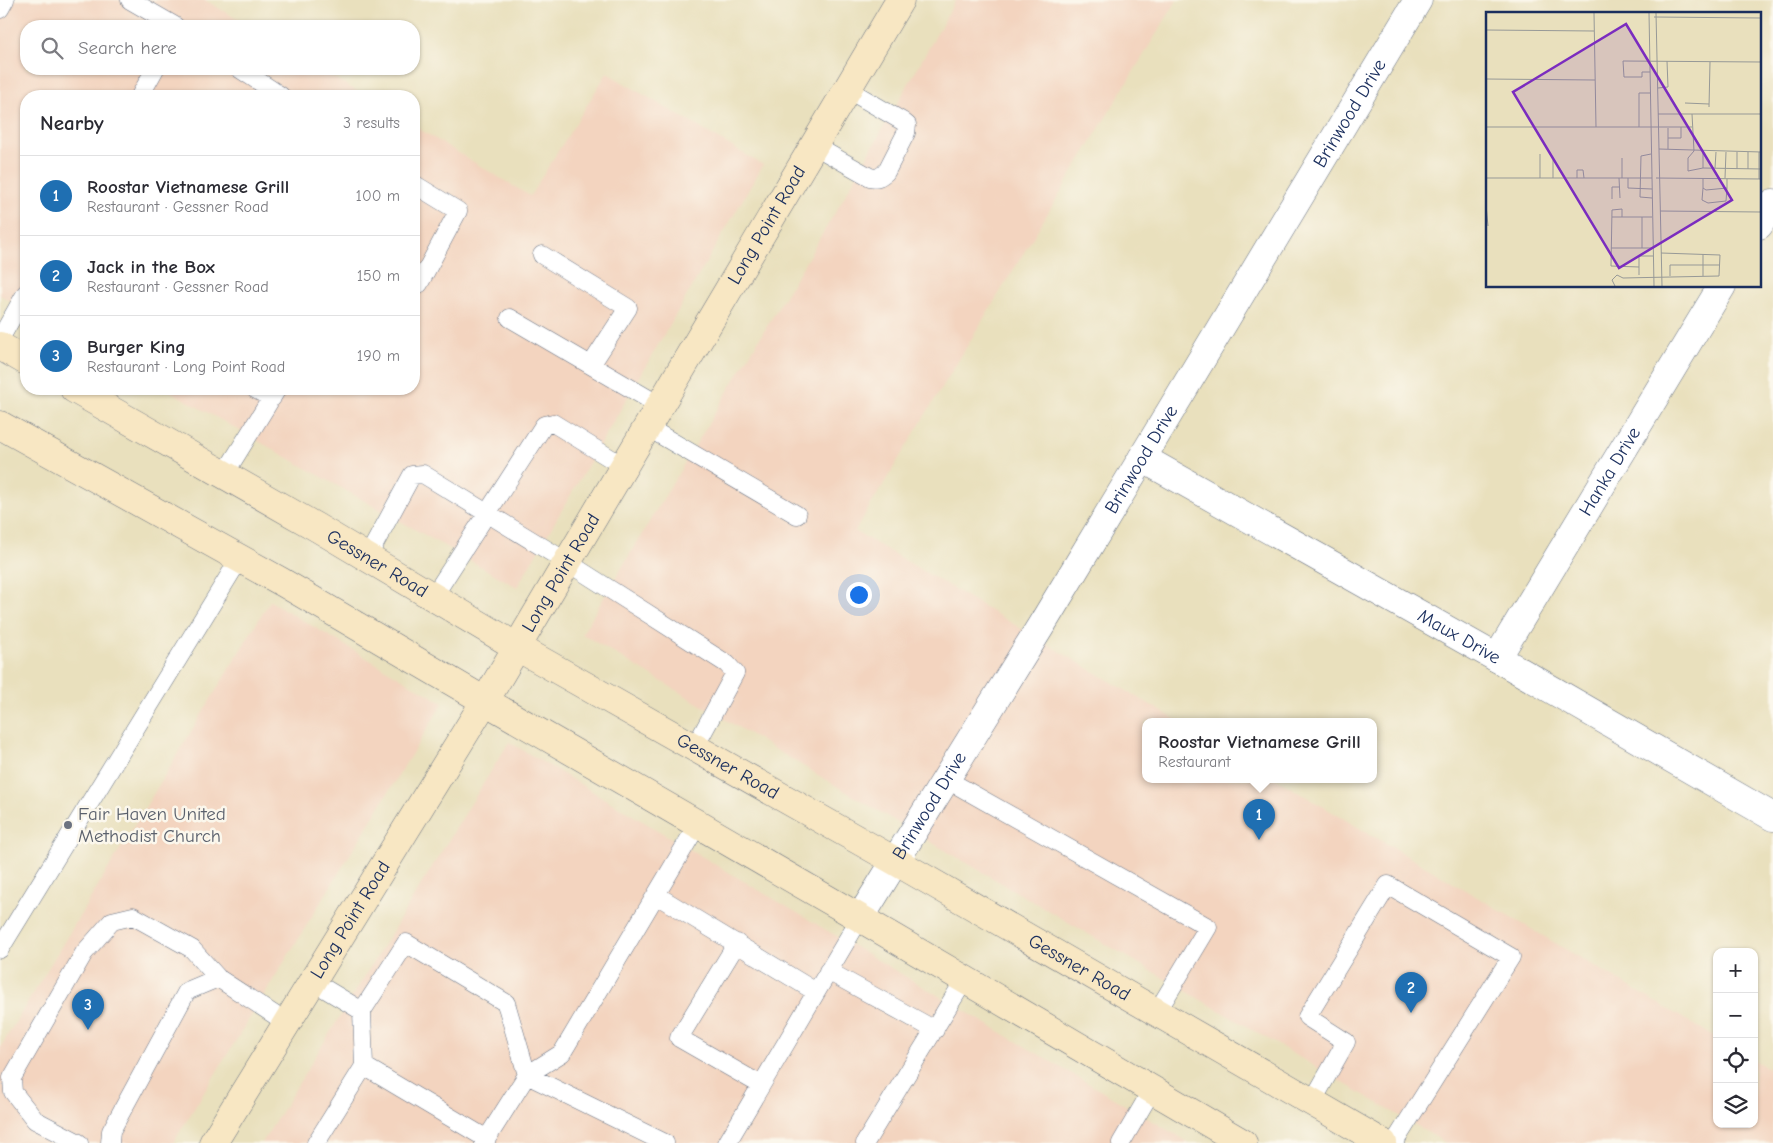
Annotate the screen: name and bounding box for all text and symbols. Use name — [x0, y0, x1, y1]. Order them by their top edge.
inset map — [1486, 12, 1760, 288]
search box — [20, 20, 420, 75]
icon: search — [38, 34, 66, 62]
text: Search here — [78, 37, 177, 59]
street label: Brinwood Drive — [1309, 55, 1391, 172]
text: Nearby — [40, 111, 104, 135]
text: 3 results — [343, 114, 400, 132]
street label: Long Point Road — [723, 162, 810, 288]
text: Roostar Vietnamese Grill — [87, 176, 289, 198]
text: 1 — [53, 187, 59, 205]
text: 100 m — [356, 187, 400, 205]
text: Restaurant · Gessner Road — [87, 198, 269, 216]
text: Jack in the Box — [87, 256, 215, 278]
text: 2 — [52, 267, 60, 285]
text: 150 m — [357, 267, 400, 285]
text: Restaurant · Gessner Road — [87, 278, 269, 296]
text: Burger King — [87, 336, 186, 358]
text: 3 — [52, 347, 60, 365]
text: 190 m — [357, 347, 400, 365]
text: Restaurant · Long Point Road — [87, 358, 285, 376]
street label: Brinwood Drive — [1100, 401, 1182, 518]
street label: Hanka Drive — [1575, 423, 1645, 520]
street label: Long Point Road — [517, 510, 604, 636]
street label: Gessner Road — [323, 525, 432, 602]
your location — [846, 582, 872, 608]
street label: Maux Drive — [1414, 605, 1505, 669]
popup — [1142, 718, 1377, 783]
street label: Gessner Road — [673, 729, 783, 804]
text: Roostar Vietnamese Grill — [1158, 731, 1361, 753]
street label: Brinwood Drive — [888, 748, 971, 864]
text: Restaurant — [1158, 753, 1231, 771]
pin: 1 — [1243, 799, 1275, 840]
place label: Fair Haven United Methodist Church — [78, 803, 226, 847]
marker: Fair Haven United Methodist Church — [62, 819, 74, 831]
street label: Long Point Road — [306, 857, 395, 983]
street label: Gessner Road — [1025, 930, 1134, 1006]
map controls — [1713, 948, 1758, 1128]
button: + — [1713, 948, 1758, 993]
pin: 2 — [1395, 972, 1427, 1013]
pin: 3 — [72, 989, 104, 1030]
button: − — [1713, 993, 1758, 1038]
button: locate — [1713, 1038, 1758, 1083]
button: layers — [1713, 1083, 1758, 1128]

